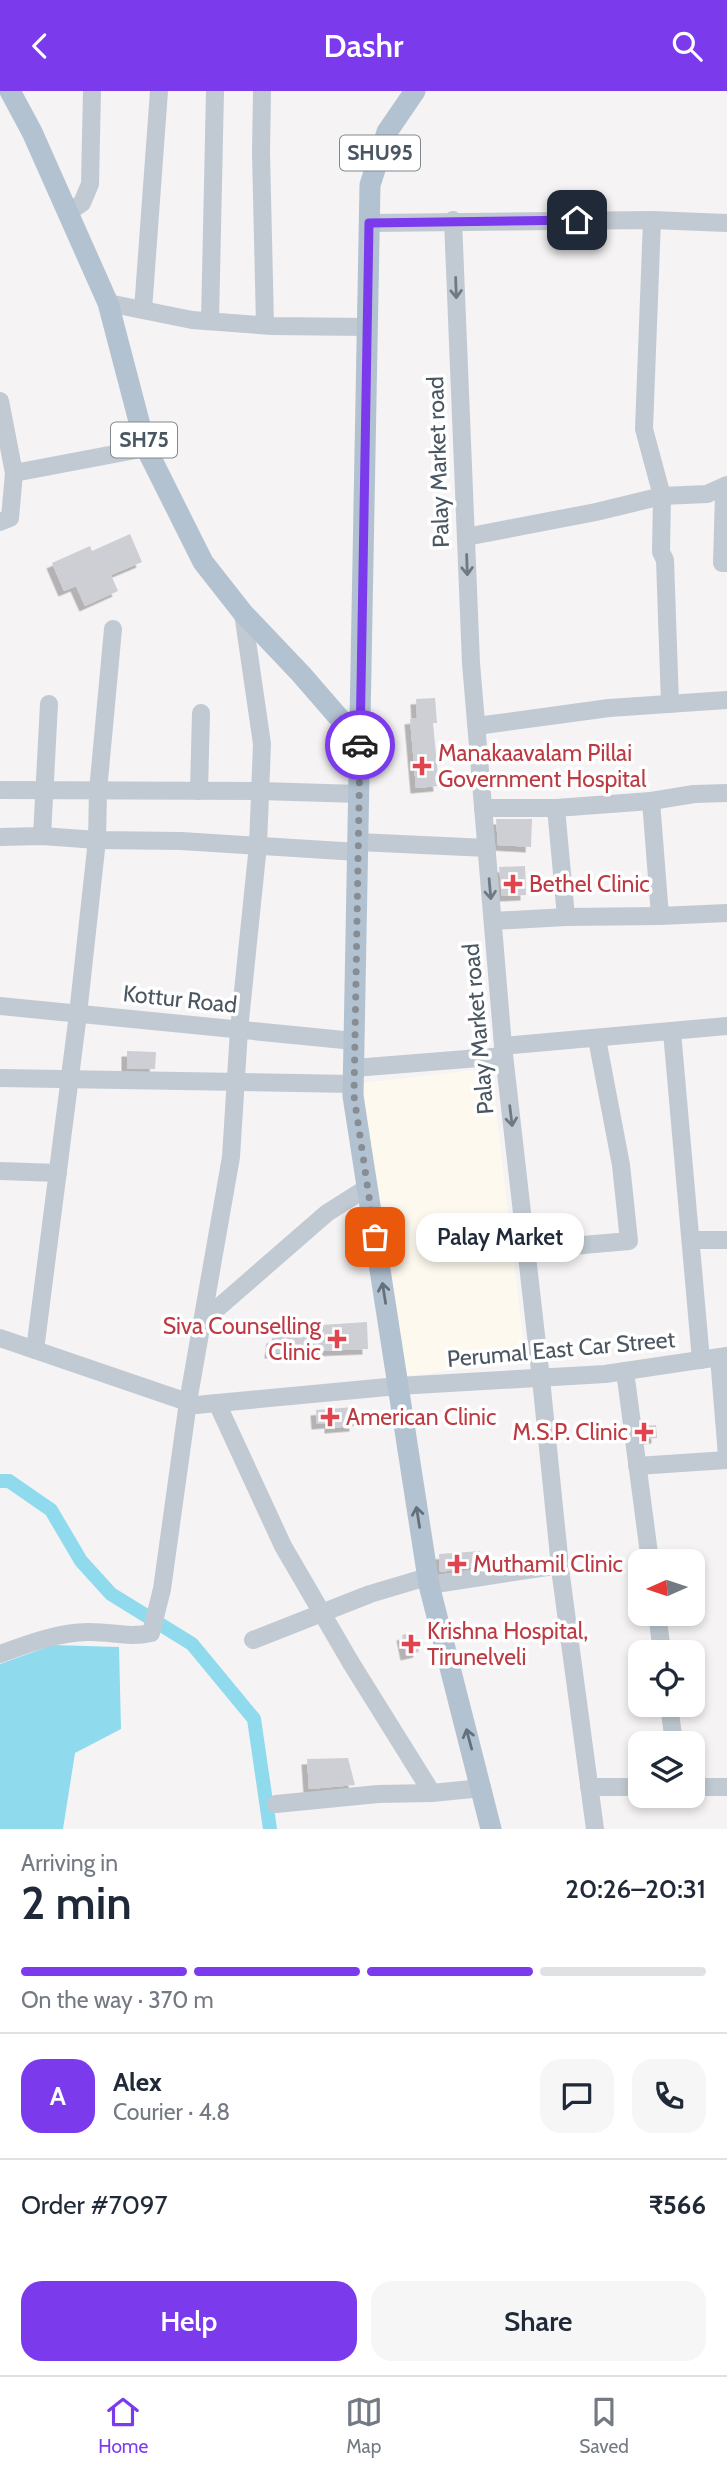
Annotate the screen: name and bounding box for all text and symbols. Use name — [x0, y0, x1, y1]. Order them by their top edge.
text: Dashr — [324, 26, 403, 65]
icon: back — [21, 27, 59, 65]
icon: search — [668, 27, 706, 65]
road number: SHU95 — [340, 135, 420, 171]
pin — [547, 190, 607, 250]
icon: home — [558, 201, 596, 239]
one-way arrow — [449, 277, 462, 300]
street label: Palay Market road — [421, 376, 455, 548]
road number: SH75 — [111, 423, 177, 457]
one-way arrow — [461, 553, 474, 576]
courier — [325, 710, 395, 780]
icon: car — [341, 726, 379, 764]
place label: Manakaavalam Pillai Government Hospital — [438, 739, 647, 793]
marker: Manakaavalam Pillai Government Hospital — [412, 756, 432, 776]
place label: Bethel Clinic — [529, 870, 650, 898]
marker: Bethel Clinic — [503, 874, 523, 894]
one-way arrow — [484, 877, 497, 900]
street label: Palay Market road — [457, 942, 499, 1116]
street label: Kottur Road — [122, 979, 238, 1019]
one-way arrow — [505, 1104, 518, 1127]
pin — [345, 1207, 405, 1267]
callout: Palay Market — [417, 1213, 585, 1261]
icon: bag — [356, 1218, 394, 1256]
text: Palay Market — [437, 1223, 563, 1251]
one-way arrow — [377, 1282, 390, 1304]
place label: Siva Counselling Clinic — [163, 1312, 322, 1366]
street label: Perumal East Car Street — [446, 1325, 676, 1373]
marker: Siva Counselling Clinic — [327, 1329, 347, 1349]
place label: American Clinic — [346, 1403, 496, 1431]
marker: American Clinic — [320, 1407, 340, 1427]
place label: M.S.P. Clinic — [512, 1418, 628, 1446]
marker: M.S.P. Clinic — [634, 1422, 654, 1442]
one-way arrow — [411, 1506, 424, 1529]
north arrow — [628, 1549, 705, 1626]
map controls — [628, 1549, 705, 1808]
place label: Muthamil Clinic — [473, 1550, 623, 1578]
marker: Muthamil Clinic — [447, 1554, 467, 1574]
place label: Krishna Hospital, Tirunelveli — [427, 1617, 588, 1671]
marker: Krishna Hospital, Tirunelveli — [401, 1634, 421, 1654]
button: locate — [628, 1640, 705, 1717]
one-way arrow — [462, 1728, 475, 1751]
button: layers — [628, 1731, 705, 1808]
text: Arriving in — [21, 1849, 118, 1877]
text: 20:26–20:31 — [565, 1873, 706, 1905]
text: 2 min — [21, 1875, 132, 1931]
text: On the way · 370 m — [21, 1986, 214, 2014]
button: chat — [540, 2059, 614, 2133]
button: phone — [632, 2059, 706, 2133]
text: Alex — [113, 2066, 162, 2098]
text: A — [50, 2080, 66, 2112]
text: Courier · 4.8 — [113, 2098, 230, 2126]
text: Order #7097 — [21, 2189, 168, 2221]
text: ₹566 — [649, 2189, 706, 2221]
button: Help — [21, 2281, 357, 2361]
button: Share — [371, 2281, 706, 2361]
tab: Home — [98, 2393, 148, 2458]
tab: Map — [345, 2393, 383, 2458]
tab: Saved — [579, 2393, 629, 2458]

